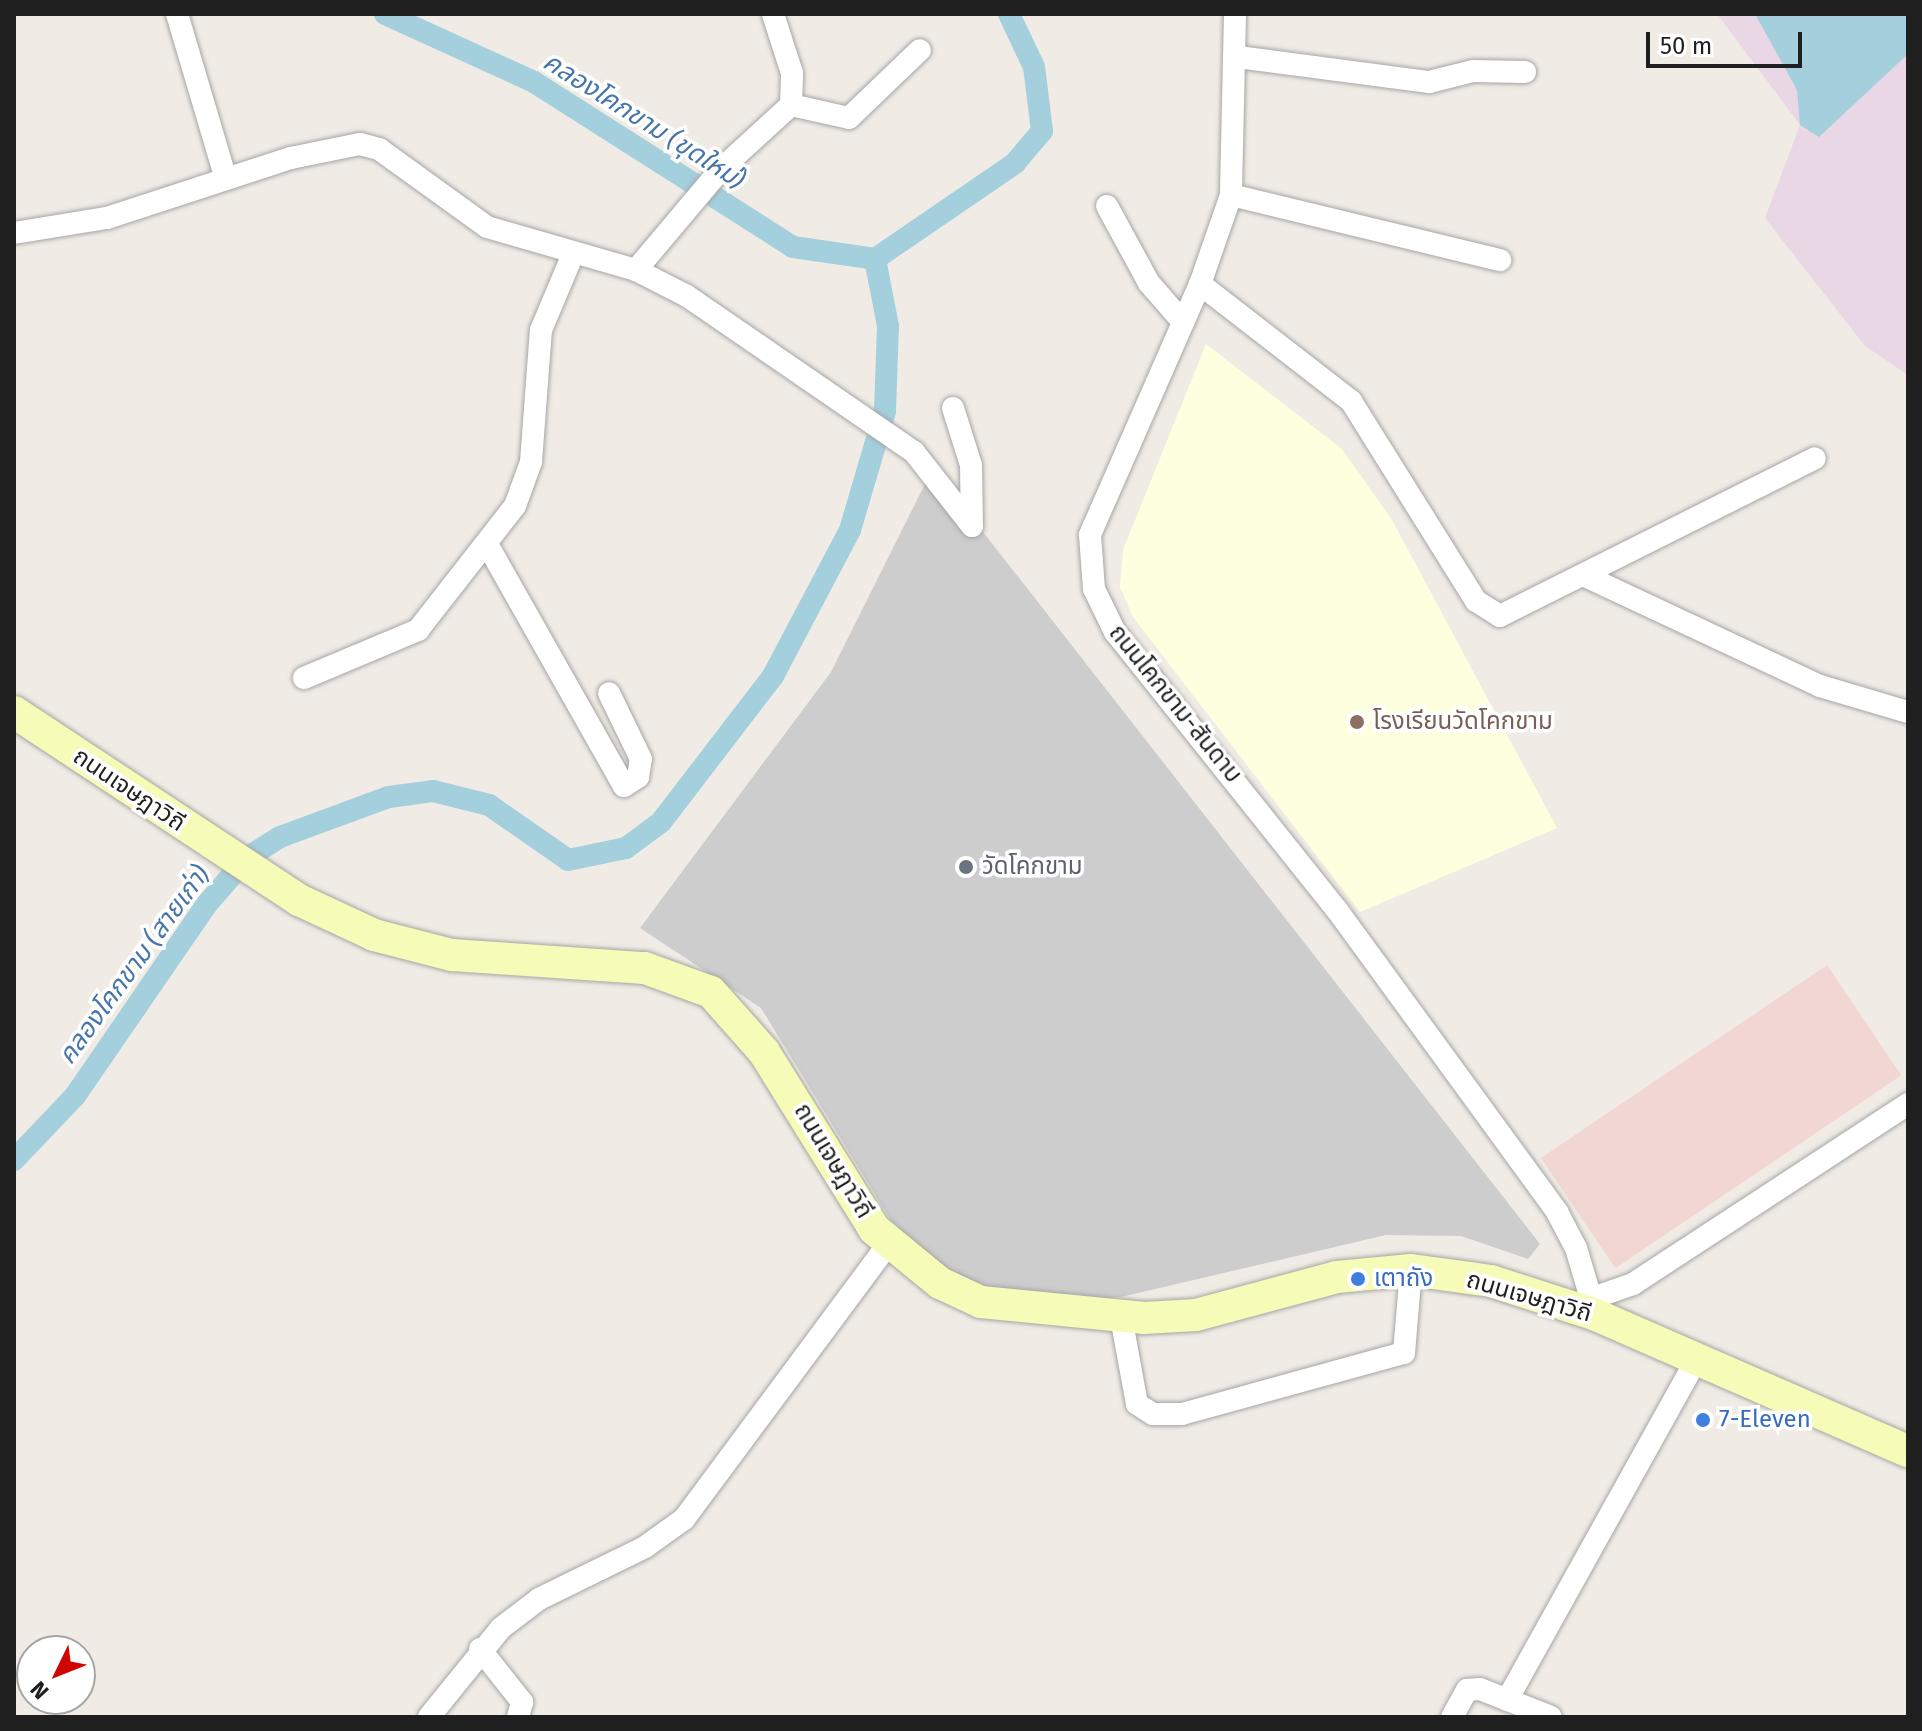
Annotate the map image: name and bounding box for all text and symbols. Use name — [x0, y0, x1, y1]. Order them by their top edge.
scale bar — [1650, 16, 1806, 66]
text: 50 m — [1660, 32, 1712, 60]
water label: คลองโคกขาม (ขุดใหม่) — [537, 46, 751, 196]
street label: ถนนโคกขาม-สันดาบ — [1102, 619, 1248, 789]
place label: โรงเรียนวัดโคกขาม — [1373, 708, 1553, 736]
marker: โรงเรียนวัดโคกขาม — [1348, 713, 1366, 731]
street label: ถนนเจษฎาวิถี — [68, 742, 190, 838]
place label: วัดโคกขาม — [982, 853, 1082, 881]
marker: วัดโคกขาม — [957, 858, 975, 876]
water label: คลองโคกขาม (สายเก่า) — [52, 860, 216, 1070]
street label: ถนนเจษฎาวิถี — [787, 1098, 879, 1224]
place label: เตาถัง — [1374, 1265, 1433, 1293]
street label: ถนนเจษฎาวิถี — [1463, 1265, 1595, 1329]
marker: เตาถัง — [1349, 1270, 1367, 1288]
place label: 7-Eleven — [1719, 1406, 1811, 1434]
marker: 7-Eleven — [1694, 1411, 1712, 1429]
north arrow — [16, 1635, 96, 1715]
text: N — [25, 1676, 54, 1705]

